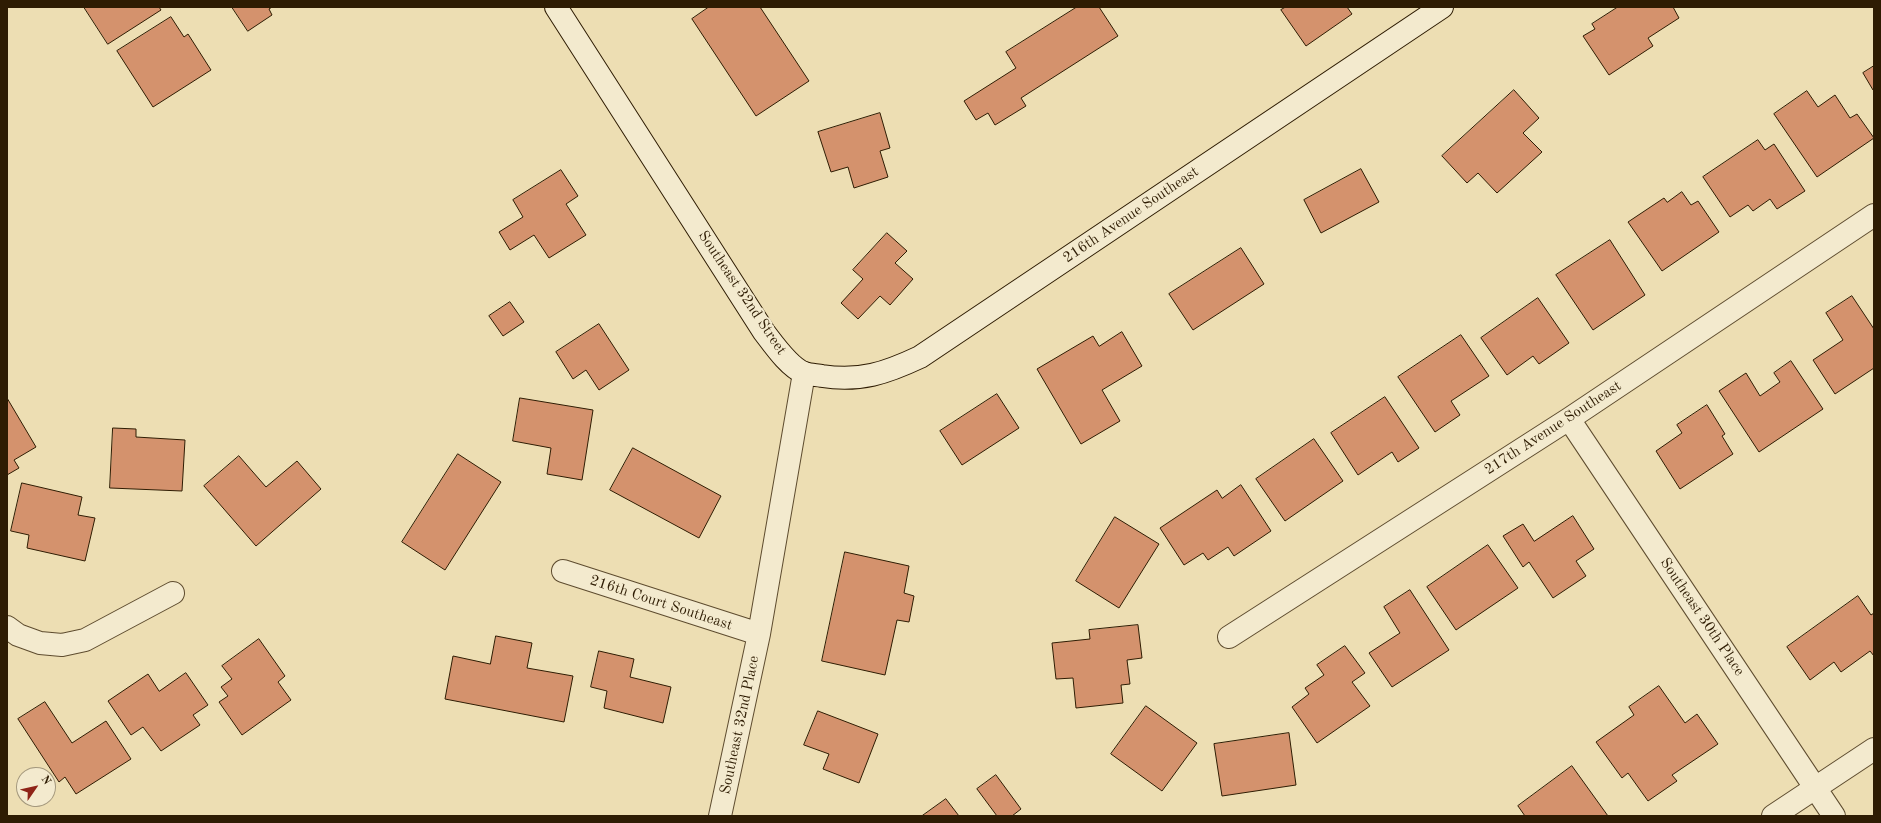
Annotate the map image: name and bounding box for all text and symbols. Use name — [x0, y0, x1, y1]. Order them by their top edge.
street label: 216th Avenue Southeast — [1060, 163, 1202, 267]
street label: Southeast 32nd Street — [694, 228, 790, 358]
street label: 217th Avenue Southeast — [1481, 377, 1625, 479]
street label: Southeast 30th Place — [1656, 555, 1748, 679]
street label: 216th Court Southeast — [587, 571, 735, 635]
street label: Southeast 32nd Place — [717, 654, 763, 796]
north arrow — [16, 767, 56, 807]
text: N — [39, 774, 52, 787]

